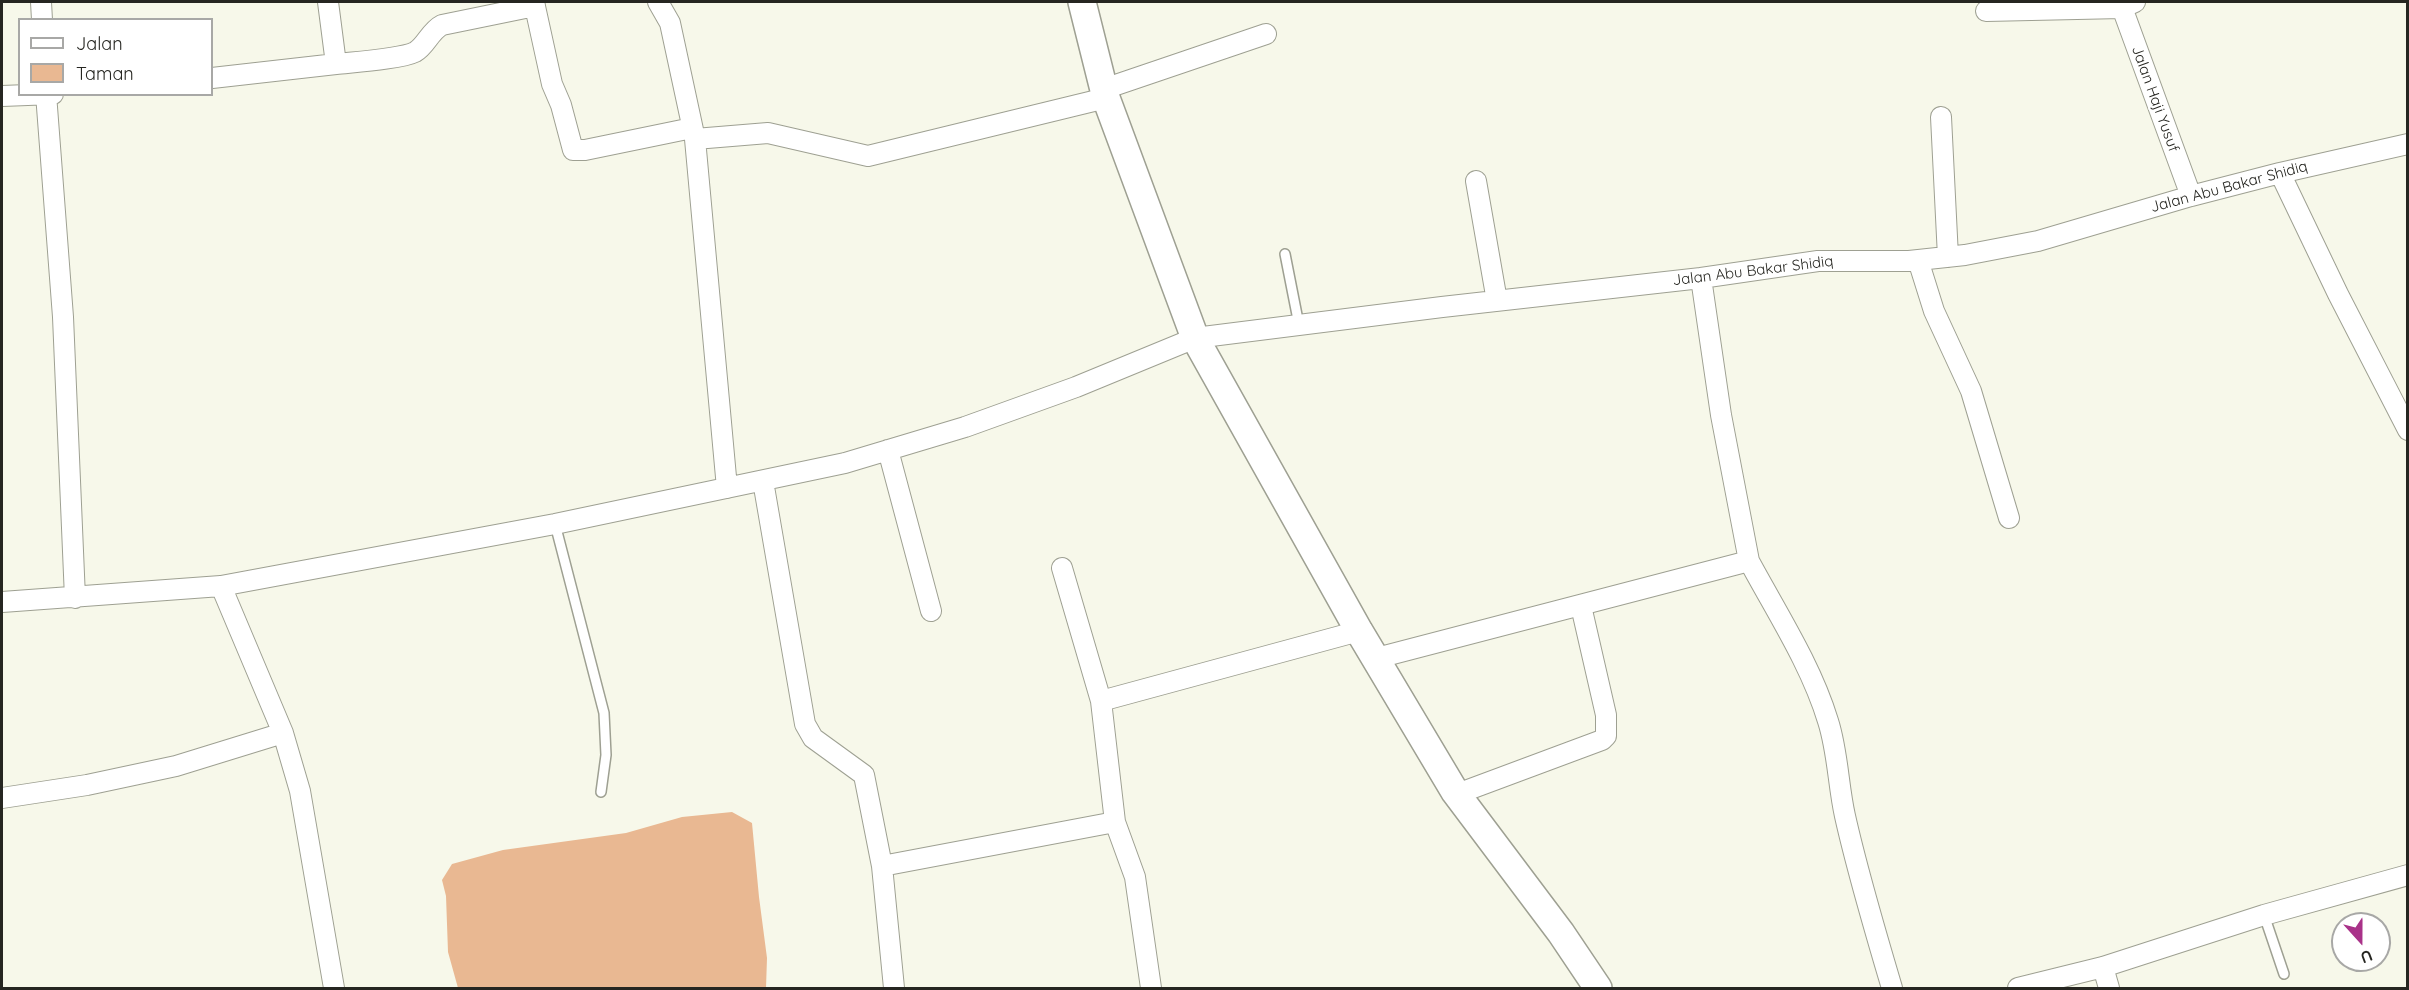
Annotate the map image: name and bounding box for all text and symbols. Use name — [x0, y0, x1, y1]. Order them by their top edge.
legend — [18, 18, 213, 96]
text: Jalan — [76, 32, 123, 55]
street label: Jalan Haji Yusuf — [2127, 43, 2183, 155]
text: Taman — [76, 62, 134, 85]
street label: Jalan Abu Bakar Shidiq — [2149, 157, 2309, 217]
street label: Jalan Abu Bakar Shidiq — [1672, 252, 1834, 290]
north arrow — [2331, 912, 2391, 972]
text: U — [2358, 946, 2376, 968]

